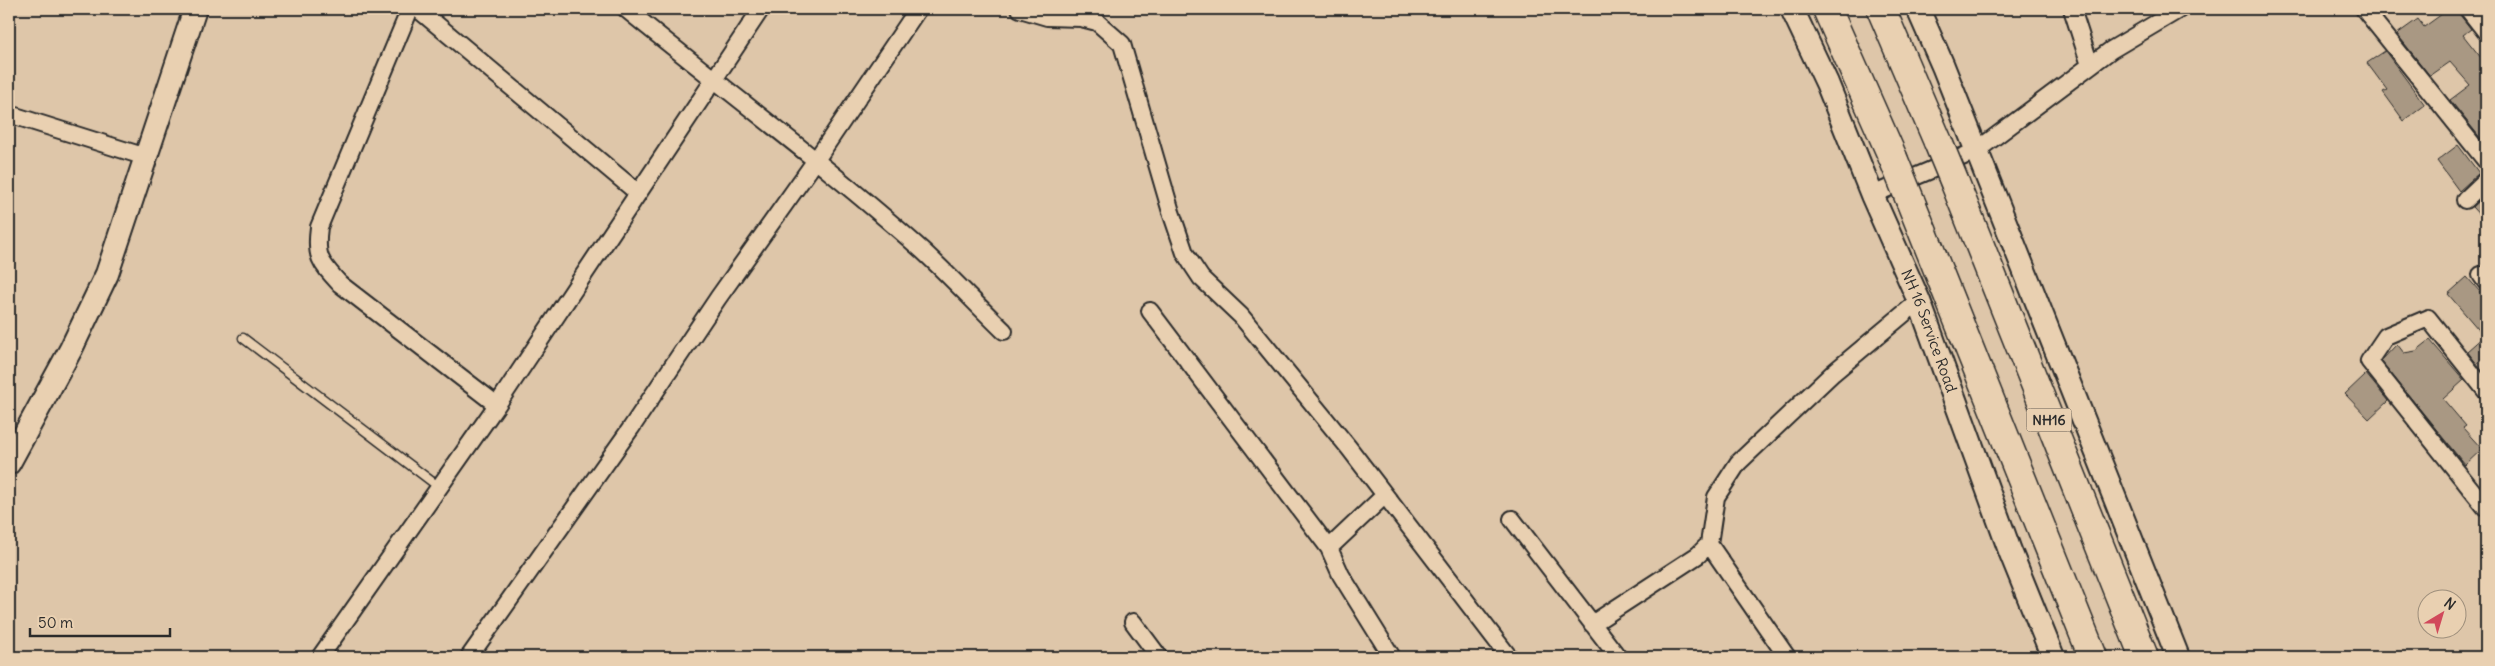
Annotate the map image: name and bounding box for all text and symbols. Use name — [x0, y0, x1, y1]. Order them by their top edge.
street label: NH 16 Service Road — [1897, 266, 1962, 395]
road number: NH16 — [2026, 408, 2072, 432]
north arrow — [2418, 588, 2468, 638]
text: N — [2441, 594, 2459, 614]
scale bar — [30, 606, 170, 638]
text: 50 m — [38, 613, 73, 632]

